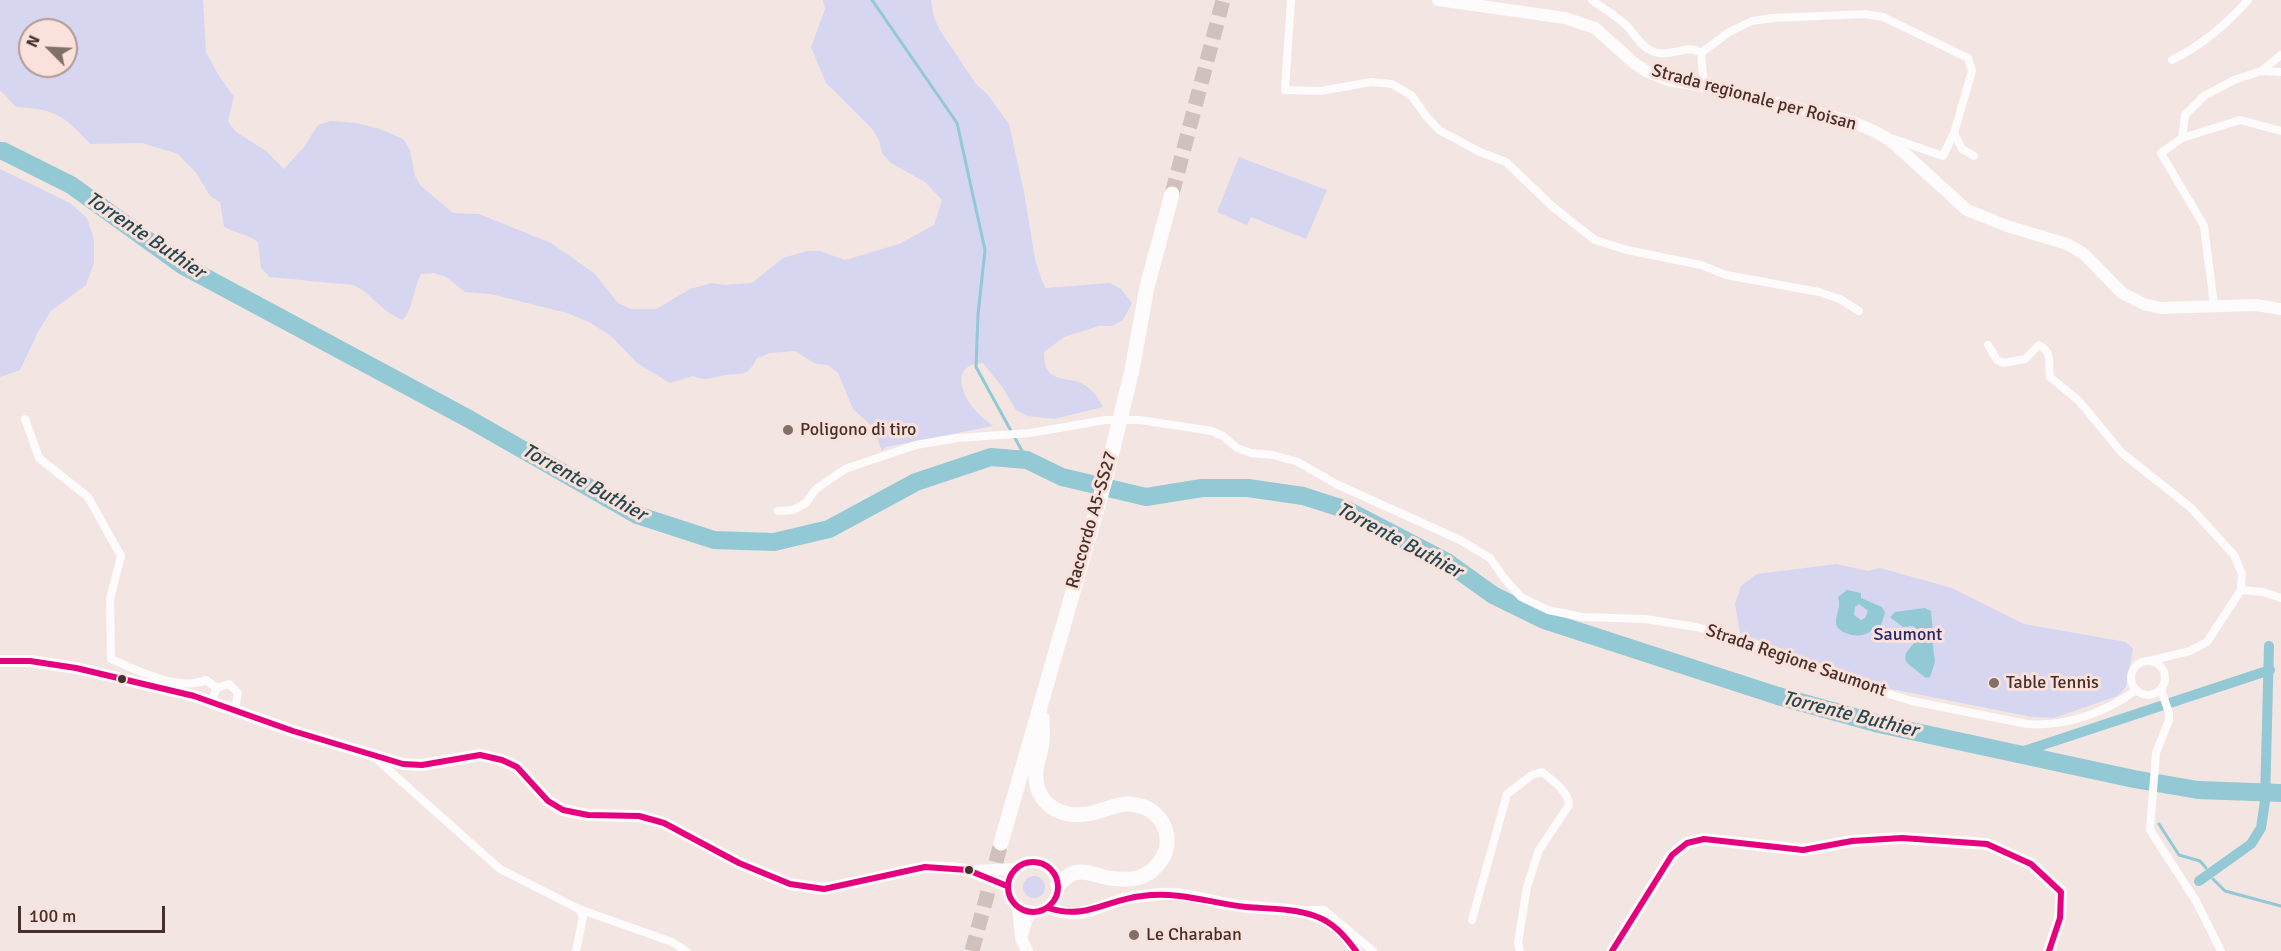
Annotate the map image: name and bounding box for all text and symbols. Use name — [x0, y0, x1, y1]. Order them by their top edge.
north arrow — [18, 18, 78, 78]
text: N — [22, 32, 45, 51]
street label: Strada regionale per Roisan — [1649, 60, 1859, 136]
water label: Torrente Buthier — [81, 187, 209, 285]
place label: Poligono di tiro — [800, 419, 916, 441]
marker: Poligono di tiro — [781, 423, 795, 437]
water label: Torrente Buthier — [517, 439, 651, 527]
street label: Raccordo A5-SS27 — [1062, 449, 1122, 591]
water label: Torrente Buthier — [1332, 498, 1466, 584]
street label: Strada Regione Saumont — [1703, 620, 1889, 702]
park label: Saumont — [1874, 624, 1942, 646]
place label: Table Tennis — [2006, 672, 2099, 694]
unlabelled marker — [116, 673, 128, 685]
marker: Table Tennis — [1987, 676, 2001, 690]
water label: Torrente Buthier — [1780, 687, 1920, 743]
unlabelled marker — [963, 864, 975, 876]
scale bar — [21, 894, 168, 932]
text: 100 m — [29, 905, 76, 927]
place label: Le Charaban — [1146, 924, 1242, 946]
marker: Le Charaban — [1127, 928, 1141, 942]

